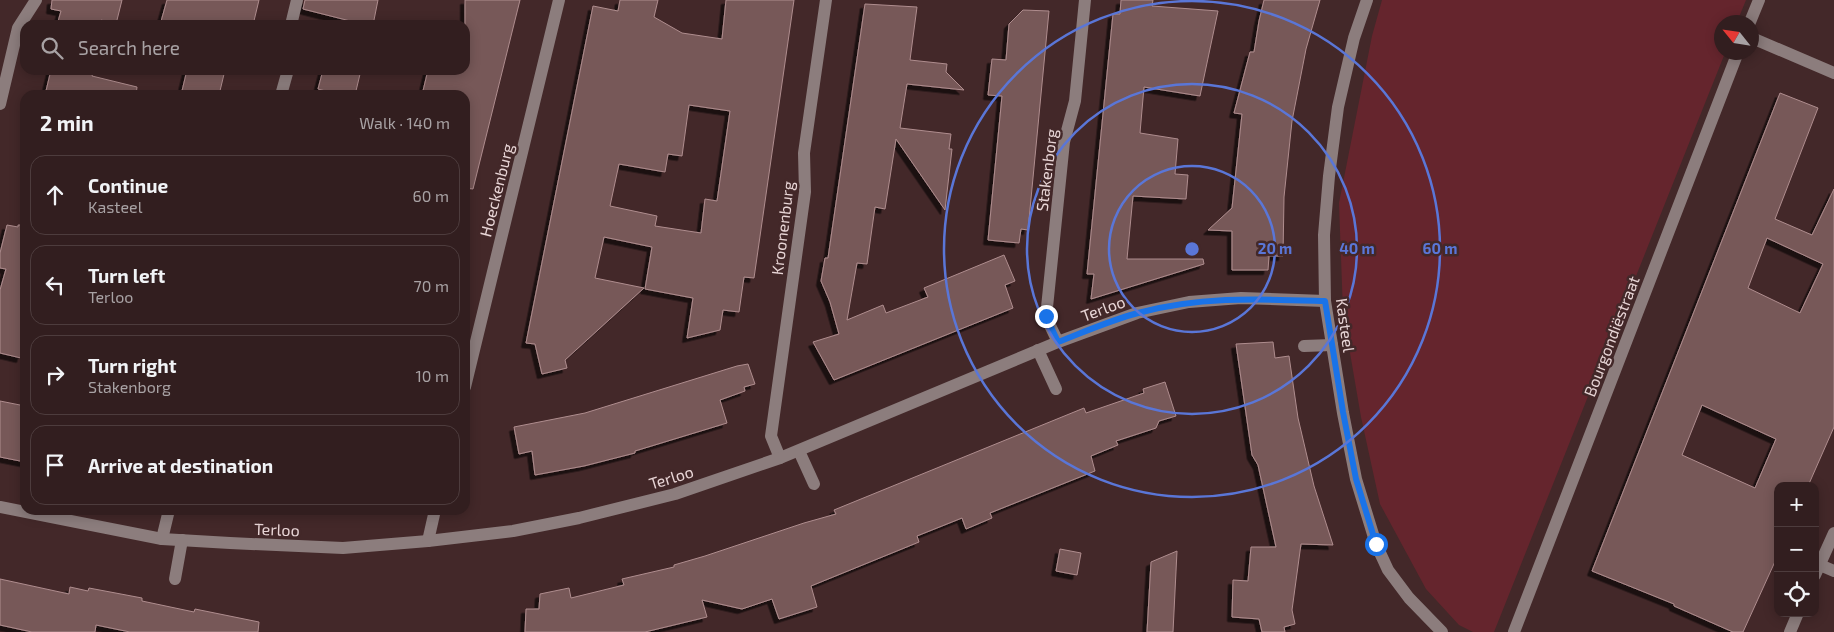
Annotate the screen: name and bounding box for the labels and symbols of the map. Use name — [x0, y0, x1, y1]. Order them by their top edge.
north arrow — [1714, 15, 1759, 60]
street label: Stakenborg — [1032, 128, 1060, 212]
street label: Hoeckenburg — [475, 141, 517, 239]
street label: Kroonenburg — [767, 180, 797, 276]
text: 20 m — [1258, 239, 1292, 257]
text: 40 m — [1339, 239, 1375, 257]
text: 60 m — [1423, 239, 1457, 257]
centre of rings — [1183, 240, 1201, 258]
street label: Bourgondiëstraat — [1579, 273, 1643, 399]
street label: Terloo — [1078, 291, 1128, 325]
street label: Kasteel — [1333, 297, 1359, 354]
route end — [1035, 305, 1058, 328]
street label: Terloo — [646, 461, 696, 493]
street label: Terloo — [254, 519, 300, 539]
route start — [1365, 533, 1388, 556]

